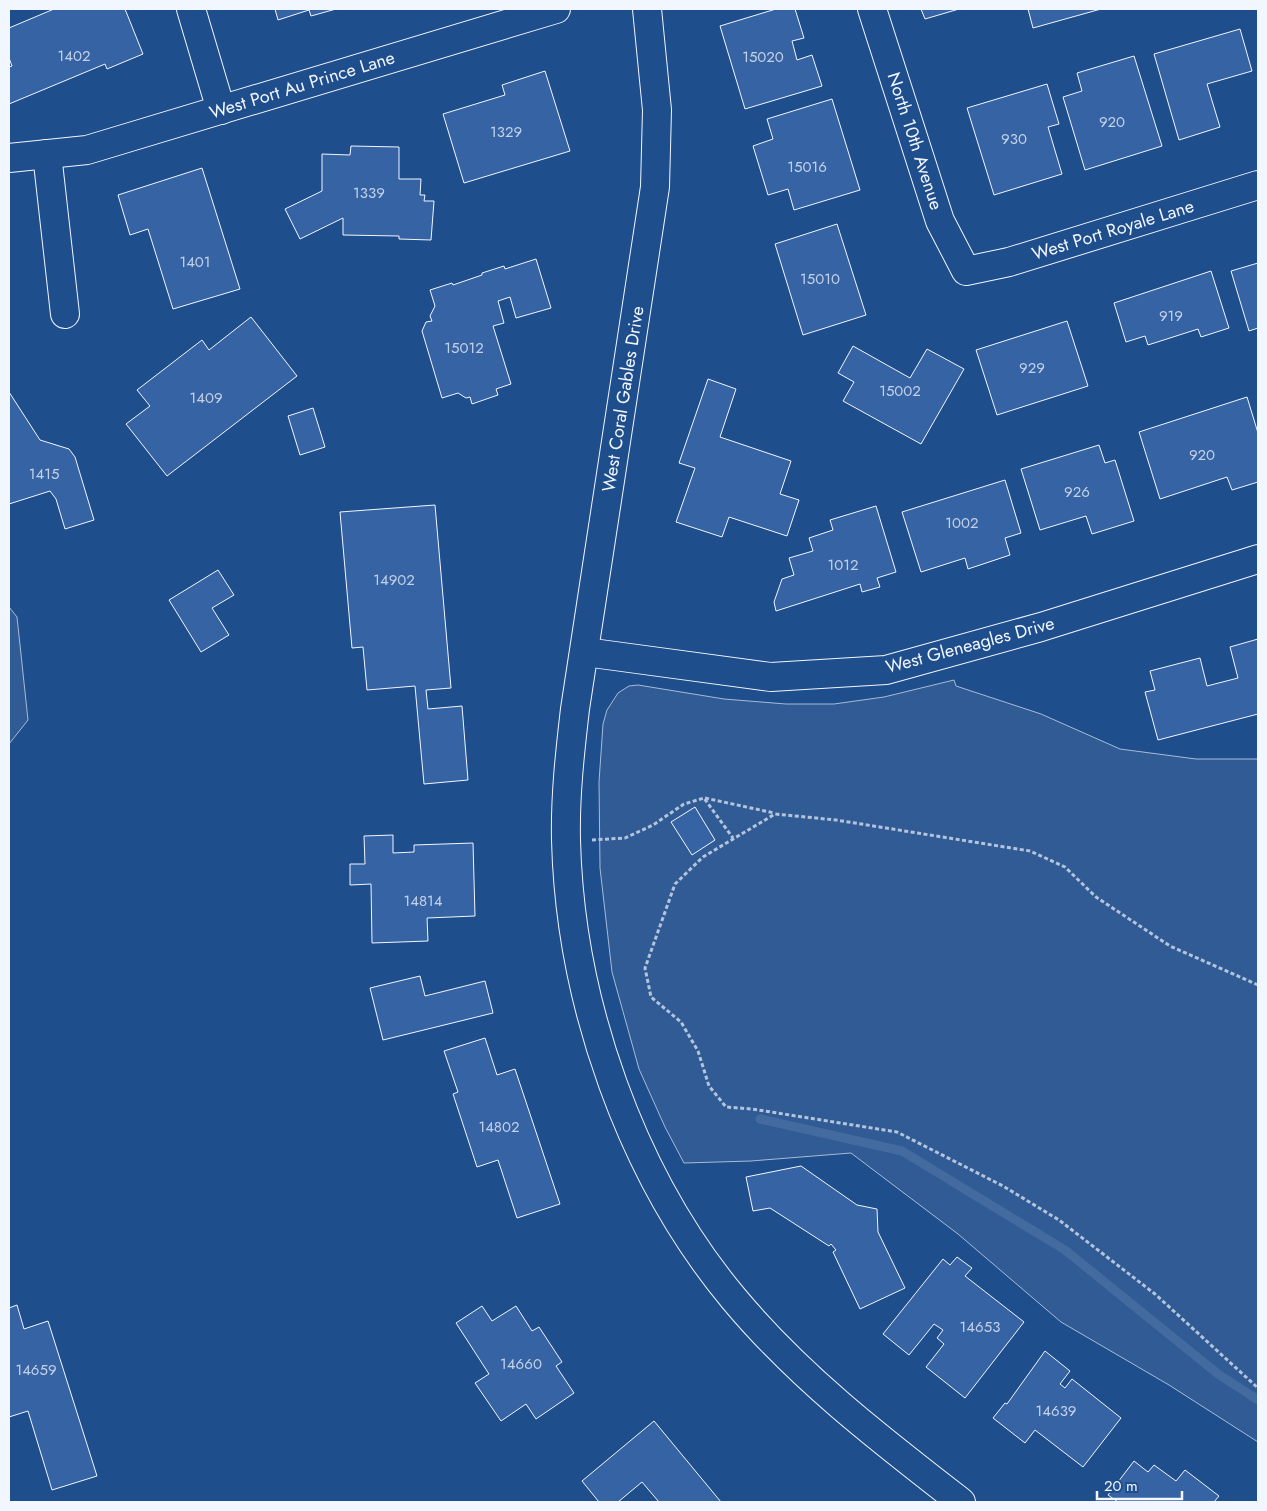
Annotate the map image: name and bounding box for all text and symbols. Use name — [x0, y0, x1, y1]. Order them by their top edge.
street label: West Port Au Prince Lane — [206, 44, 398, 126]
house number: 1402 — [57, 45, 91, 67]
house number: 15020 — [742, 46, 784, 68]
street label: North 10th Avenue — [881, 69, 949, 213]
house number: 920 — [1099, 111, 1125, 133]
house number: 1329 — [490, 121, 522, 143]
house number: 930 — [1001, 128, 1027, 150]
house number: 15016 — [787, 156, 827, 178]
house number: 1339 — [353, 182, 385, 204]
street label: West Port Royale Lane — [1029, 193, 1197, 267]
house number: 1401 — [179, 251, 211, 273]
house number: 15010 — [800, 268, 840, 290]
street label: West Coral Gables Drive — [595, 304, 651, 494]
house number: 919 — [1159, 305, 1183, 327]
house number: 15012 — [444, 337, 484, 359]
house number: 929 — [1019, 357, 1045, 379]
house number: 15002 — [879, 380, 921, 402]
house number: 1409 — [189, 387, 223, 409]
house number: 920 — [1189, 444, 1215, 466]
house number: 1415 — [29, 463, 59, 485]
house number: 926 — [1064, 481, 1090, 503]
house number: 1002 — [945, 512, 979, 534]
house number: 1012 — [827, 554, 859, 576]
house number: 14902 — [373, 569, 415, 591]
street label: West Gleneagles Drive — [883, 610, 1057, 680]
house number: 14814 — [403, 890, 443, 912]
house number: 14802 — [478, 1116, 520, 1138]
house number: 14653 — [960, 1316, 1000, 1338]
house number: 14660 — [500, 1353, 542, 1375]
house number: 14659 — [15, 1359, 57, 1381]
house number: 14639 — [1036, 1400, 1076, 1422]
scale bar — [1097, 1468, 1182, 1500]
text: 20 m — [1104, 1475, 1138, 1497]

